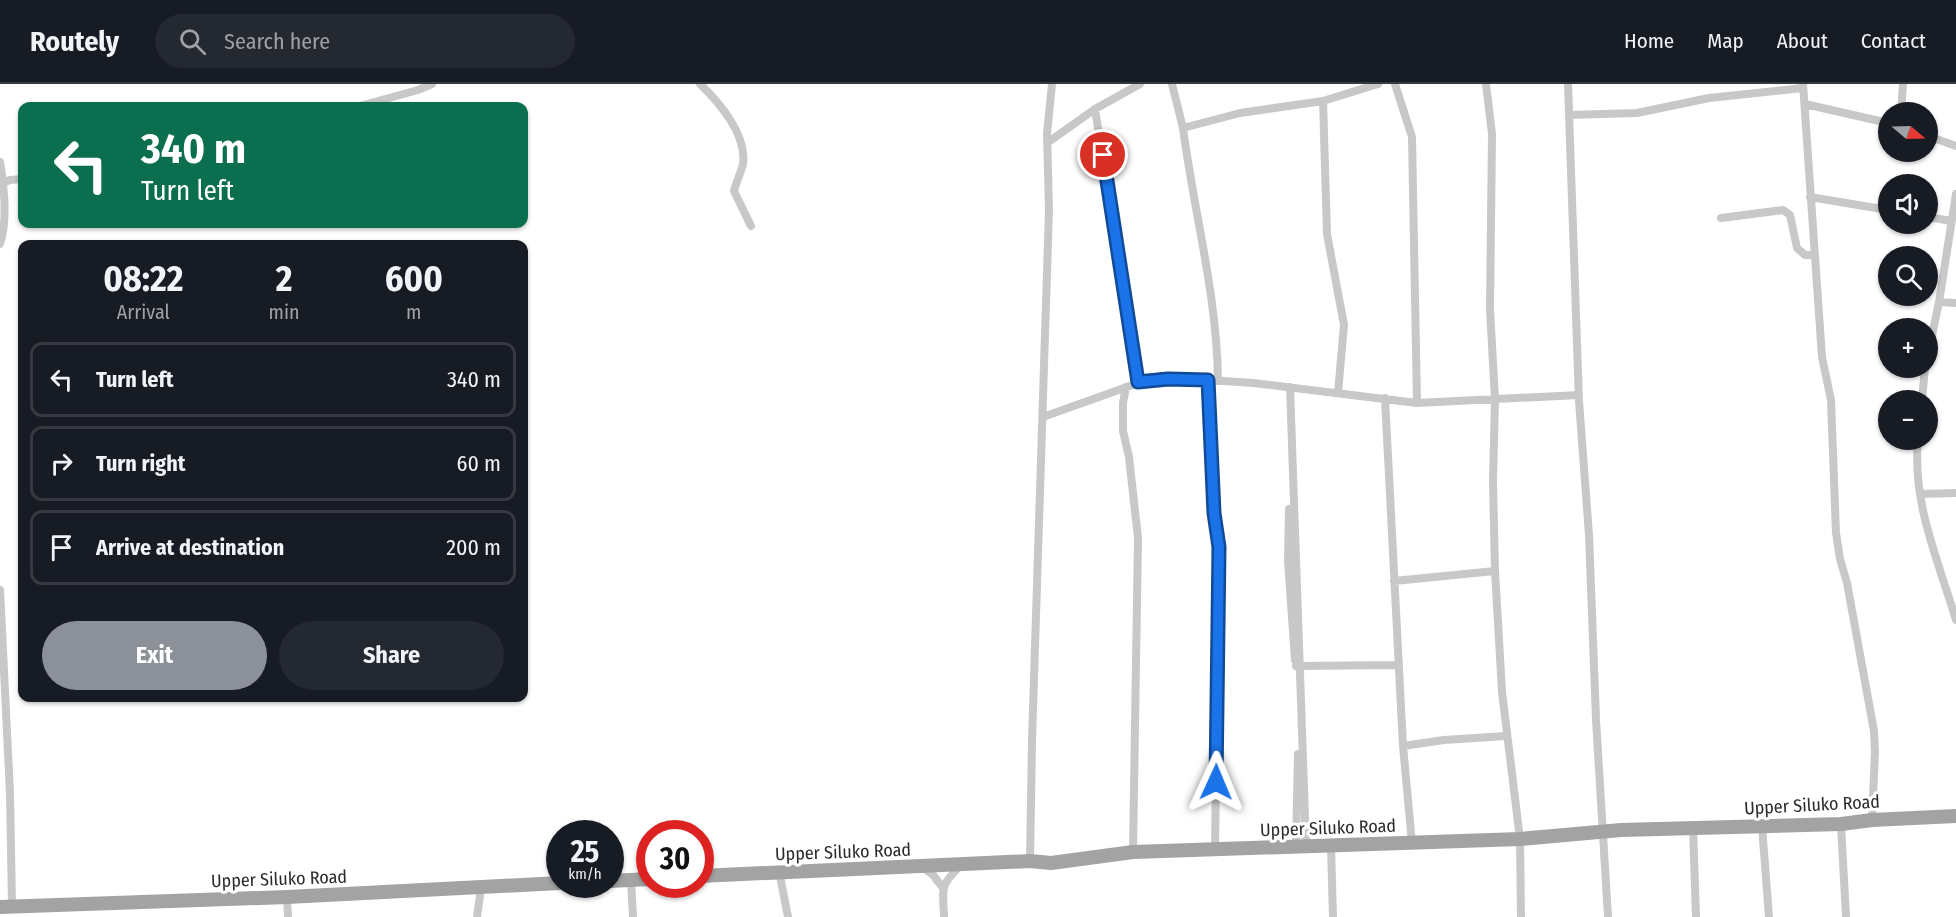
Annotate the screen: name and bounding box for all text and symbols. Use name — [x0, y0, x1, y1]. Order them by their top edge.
search box — [155, 14, 575, 68]
text: Routely — [30, 25, 119, 58]
icon: search — [176, 25, 209, 58]
text: Search here — [224, 28, 330, 55]
text: Home — [1624, 28, 1674, 54]
text: Map — [1707, 28, 1744, 54]
text: About — [1777, 28, 1828, 54]
text: Contact — [1861, 28, 1926, 54]
north arrow — [1878, 102, 1938, 162]
map controls — [1878, 102, 1938, 450]
text: 340 m — [141, 124, 246, 174]
icon: left — [42, 126, 120, 204]
pin — [1077, 129, 1128, 180]
icon: arrive — [1086, 138, 1119, 171]
button: sound — [1878, 174, 1938, 234]
text: Turn left — [141, 175, 234, 207]
button: search — [1878, 246, 1938, 306]
text: 08:22 — [103, 257, 183, 301]
text: 2 — [276, 257, 292, 301]
text: 600 — [385, 257, 443, 301]
text: Arrival — [117, 300, 170, 324]
text: min — [269, 300, 300, 324]
text: m — [406, 300, 421, 324]
button: + — [1878, 318, 1938, 378]
icon: left — [45, 363, 78, 396]
text: Turn left — [96, 366, 174, 393]
text: 340 m — [447, 366, 501, 393]
button: − — [1878, 390, 1938, 450]
icon: right — [45, 447, 78, 480]
text: Turn right — [96, 450, 185, 477]
text: 60 m — [457, 450, 501, 477]
icon: arrive — [45, 531, 78, 564]
text: Arrive at destination — [96, 534, 284, 561]
text: 200 m — [446, 534, 501, 561]
button: Exit — [42, 621, 267, 690]
button: Share — [279, 621, 504, 690]
position arrow — [1184, 750, 1248, 814]
street label: Upper Siluko Road — [1744, 790, 1880, 820]
street label: Upper Siluko Road — [1260, 815, 1396, 841]
speed limit sign: 30 — [636, 820, 714, 898]
text: 25 — [571, 834, 599, 870]
street label: Upper Siluko Road — [775, 839, 911, 865]
text: km/h — [568, 865, 602, 883]
street label: Upper Siluko Road — [211, 866, 347, 892]

